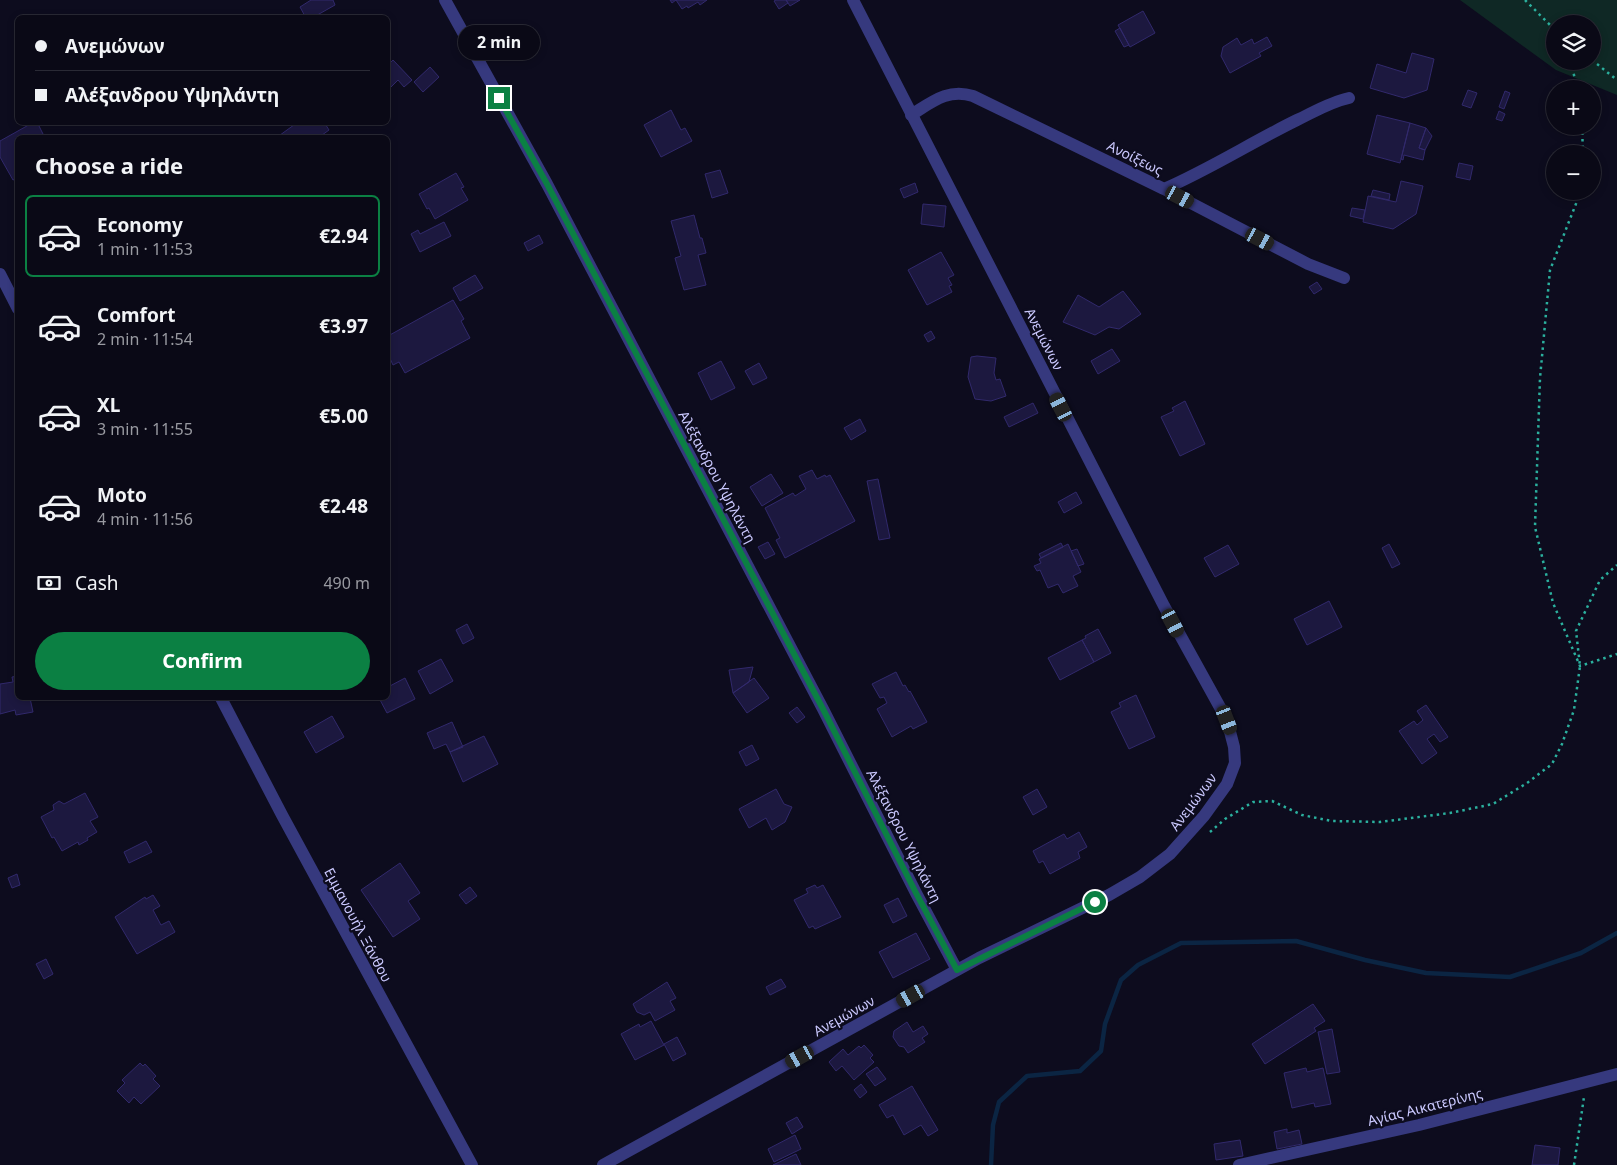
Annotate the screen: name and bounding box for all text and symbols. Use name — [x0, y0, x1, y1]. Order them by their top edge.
map controls — [1546, 15, 1601, 200]
button: layers — [1546, 15, 1601, 70]
callout: 2 min — [458, 26, 540, 61]
text: 2 min — [477, 31, 521, 53]
text: Ανεμώνων — [65, 33, 165, 59]
button: + — [1546, 80, 1601, 135]
text: Αλέξανδρου Υψηλάντη — [65, 82, 279, 108]
route end — [488, 87, 510, 109]
street label: Ανοίξεως — [1104, 136, 1167, 179]
button: − — [1546, 145, 1601, 200]
text: Choose a ride — [35, 150, 183, 180]
car — [1163, 183, 1196, 211]
text: Economy — [97, 212, 183, 238]
icon: car — [37, 214, 82, 259]
text: €2.94 — [319, 223, 368, 249]
car — [1243, 225, 1276, 253]
text: 1 min · 11:53 — [97, 238, 193, 260]
text: Comfort — [97, 302, 176, 328]
icon: car — [37, 304, 82, 349]
street label: Ανεμώνων — [1021, 304, 1068, 373]
text: €3.97 — [319, 313, 368, 339]
text: 2 min · 11:54 — [97, 328, 193, 350]
car — [1047, 390, 1074, 424]
text: XL — [97, 392, 120, 418]
icon: car — [37, 394, 82, 439]
text: €5.00 — [319, 403, 368, 429]
street label: Αλέξανδρου Υψηλάντη — [674, 407, 760, 546]
text: 3 min · 11:55 — [97, 418, 193, 440]
text: Moto — [97, 482, 147, 508]
icon: car — [37, 484, 82, 529]
text: €2.48 — [319, 493, 368, 519]
text: 4 min · 11:56 — [97, 508, 193, 530]
icon: cash — [35, 569, 63, 597]
text: Cash — [75, 570, 119, 596]
text: 490 m — [323, 572, 370, 594]
car — [1159, 606, 1186, 640]
button: Confirm — [35, 632, 370, 690]
car — [1214, 703, 1239, 737]
street label: Αλέξανδρου Υψηλάντη — [863, 766, 946, 906]
street label: Ανεμώνων — [1165, 769, 1220, 834]
street label: Εμμανουήλ Ξάνθου — [320, 864, 397, 985]
route start — [1084, 891, 1106, 913]
car — [894, 982, 927, 1010]
street label: Ανεμώνων — [810, 991, 878, 1040]
car — [783, 1043, 816, 1071]
street label: Αγίας Αικατερίνης — [1365, 1083, 1484, 1130]

